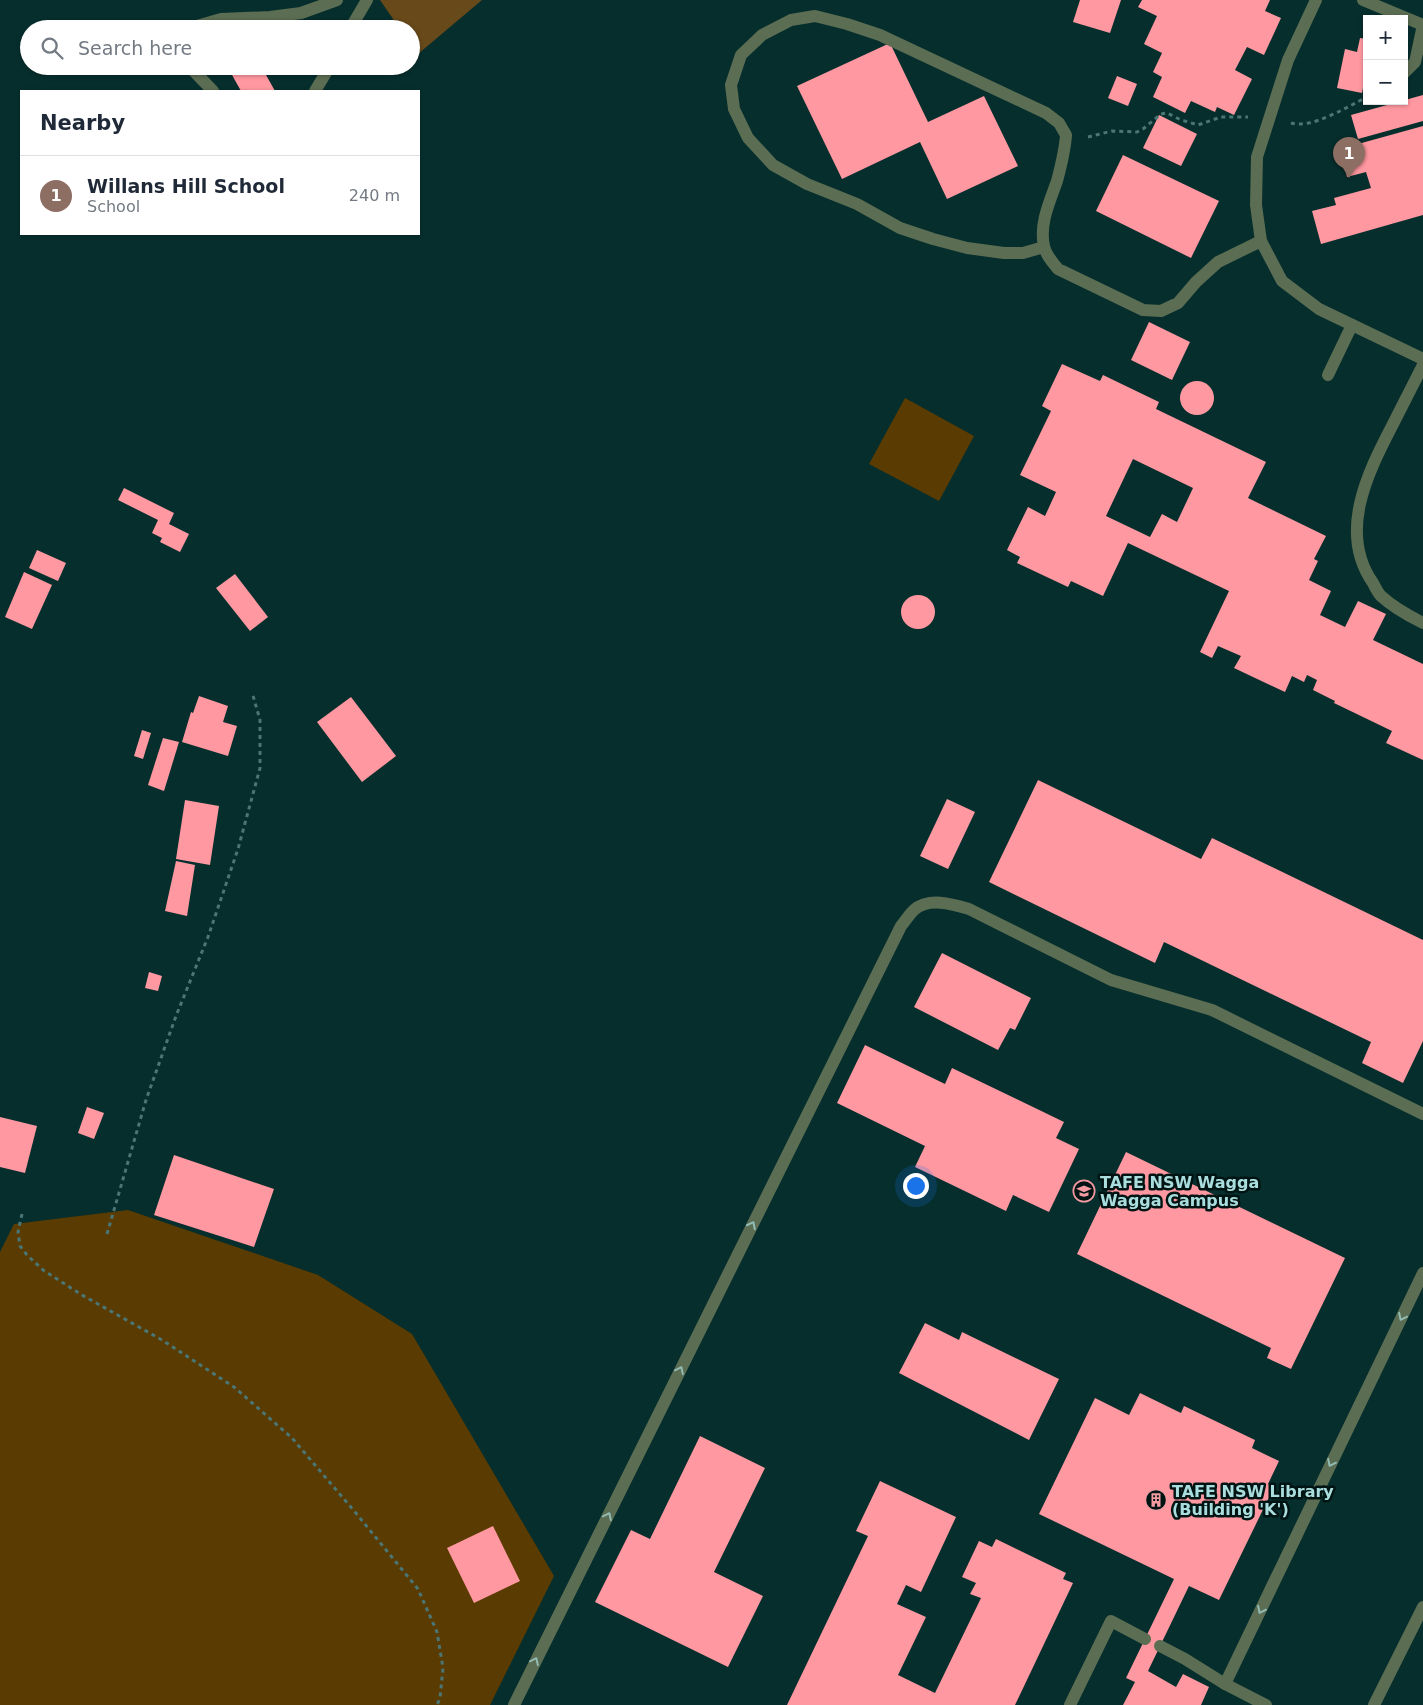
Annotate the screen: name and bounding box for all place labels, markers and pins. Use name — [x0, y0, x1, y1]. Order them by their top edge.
pin: 1 — [1333, 137, 1365, 178]
place label: TAFE NSW Wagga Wagga Campus — [1100, 1173, 1259, 1210]
school or university icon: TAFE NSW Wagga Wagga Campus — [1072, 1179, 1096, 1203]
place label: TAFE NSW Library (Building 'K') — [1172, 1482, 1334, 1519]
building icon: TAFE NSW Library (Building 'K') — [1144, 1488, 1168, 1512]

